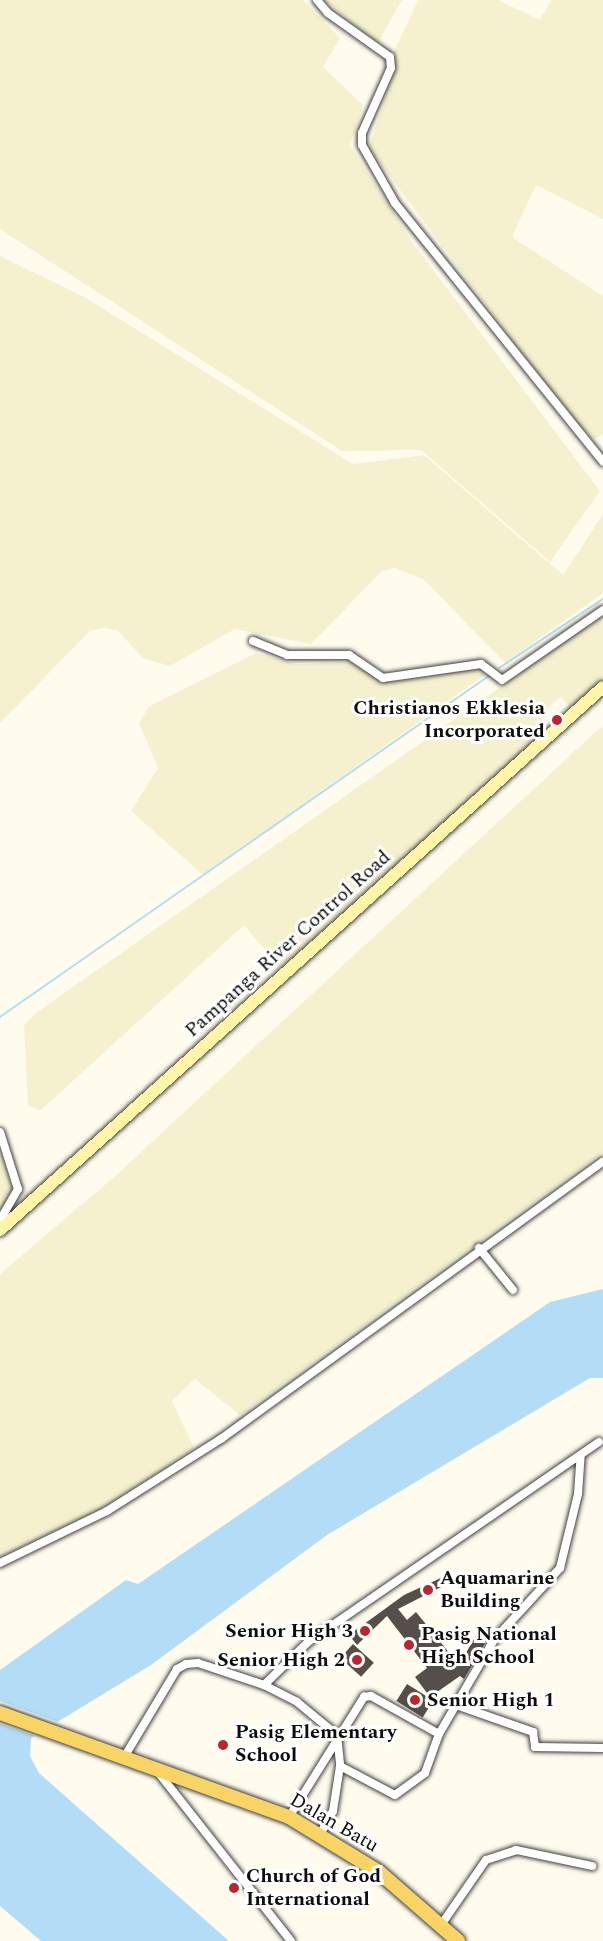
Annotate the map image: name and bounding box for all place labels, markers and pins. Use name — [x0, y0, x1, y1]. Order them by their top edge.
place label: Christianos Ekklesia Incorporated — [353, 696, 545, 743]
marker: Christianos Ekklesia Incorporated — [550, 713, 564, 727]
place label: Aquamarine Building — [440, 1566, 554, 1613]
marker: Aquamarine Building — [421, 1583, 435, 1597]
place label: Senior High 3 — [225, 1619, 353, 1643]
place label: Pasig National High School — [421, 1622, 557, 1669]
marker: Senior High 3 — [358, 1624, 372, 1638]
marker: Pasig National High School — [402, 1638, 416, 1652]
place label: Senior High 2 — [217, 1648, 345, 1672]
marker: Senior High 2 — [350, 1653, 364, 1667]
place label: Senior High 1 — [427, 1688, 555, 1712]
marker: Senior High 1 — [408, 1693, 422, 1707]
place label: Pasig Elementary School — [235, 1721, 397, 1768]
marker: Pasig Elementary School — [216, 1738, 230, 1752]
place label: Church of God International — [246, 1864, 381, 1911]
marker: Church of God International — [227, 1881, 241, 1895]

